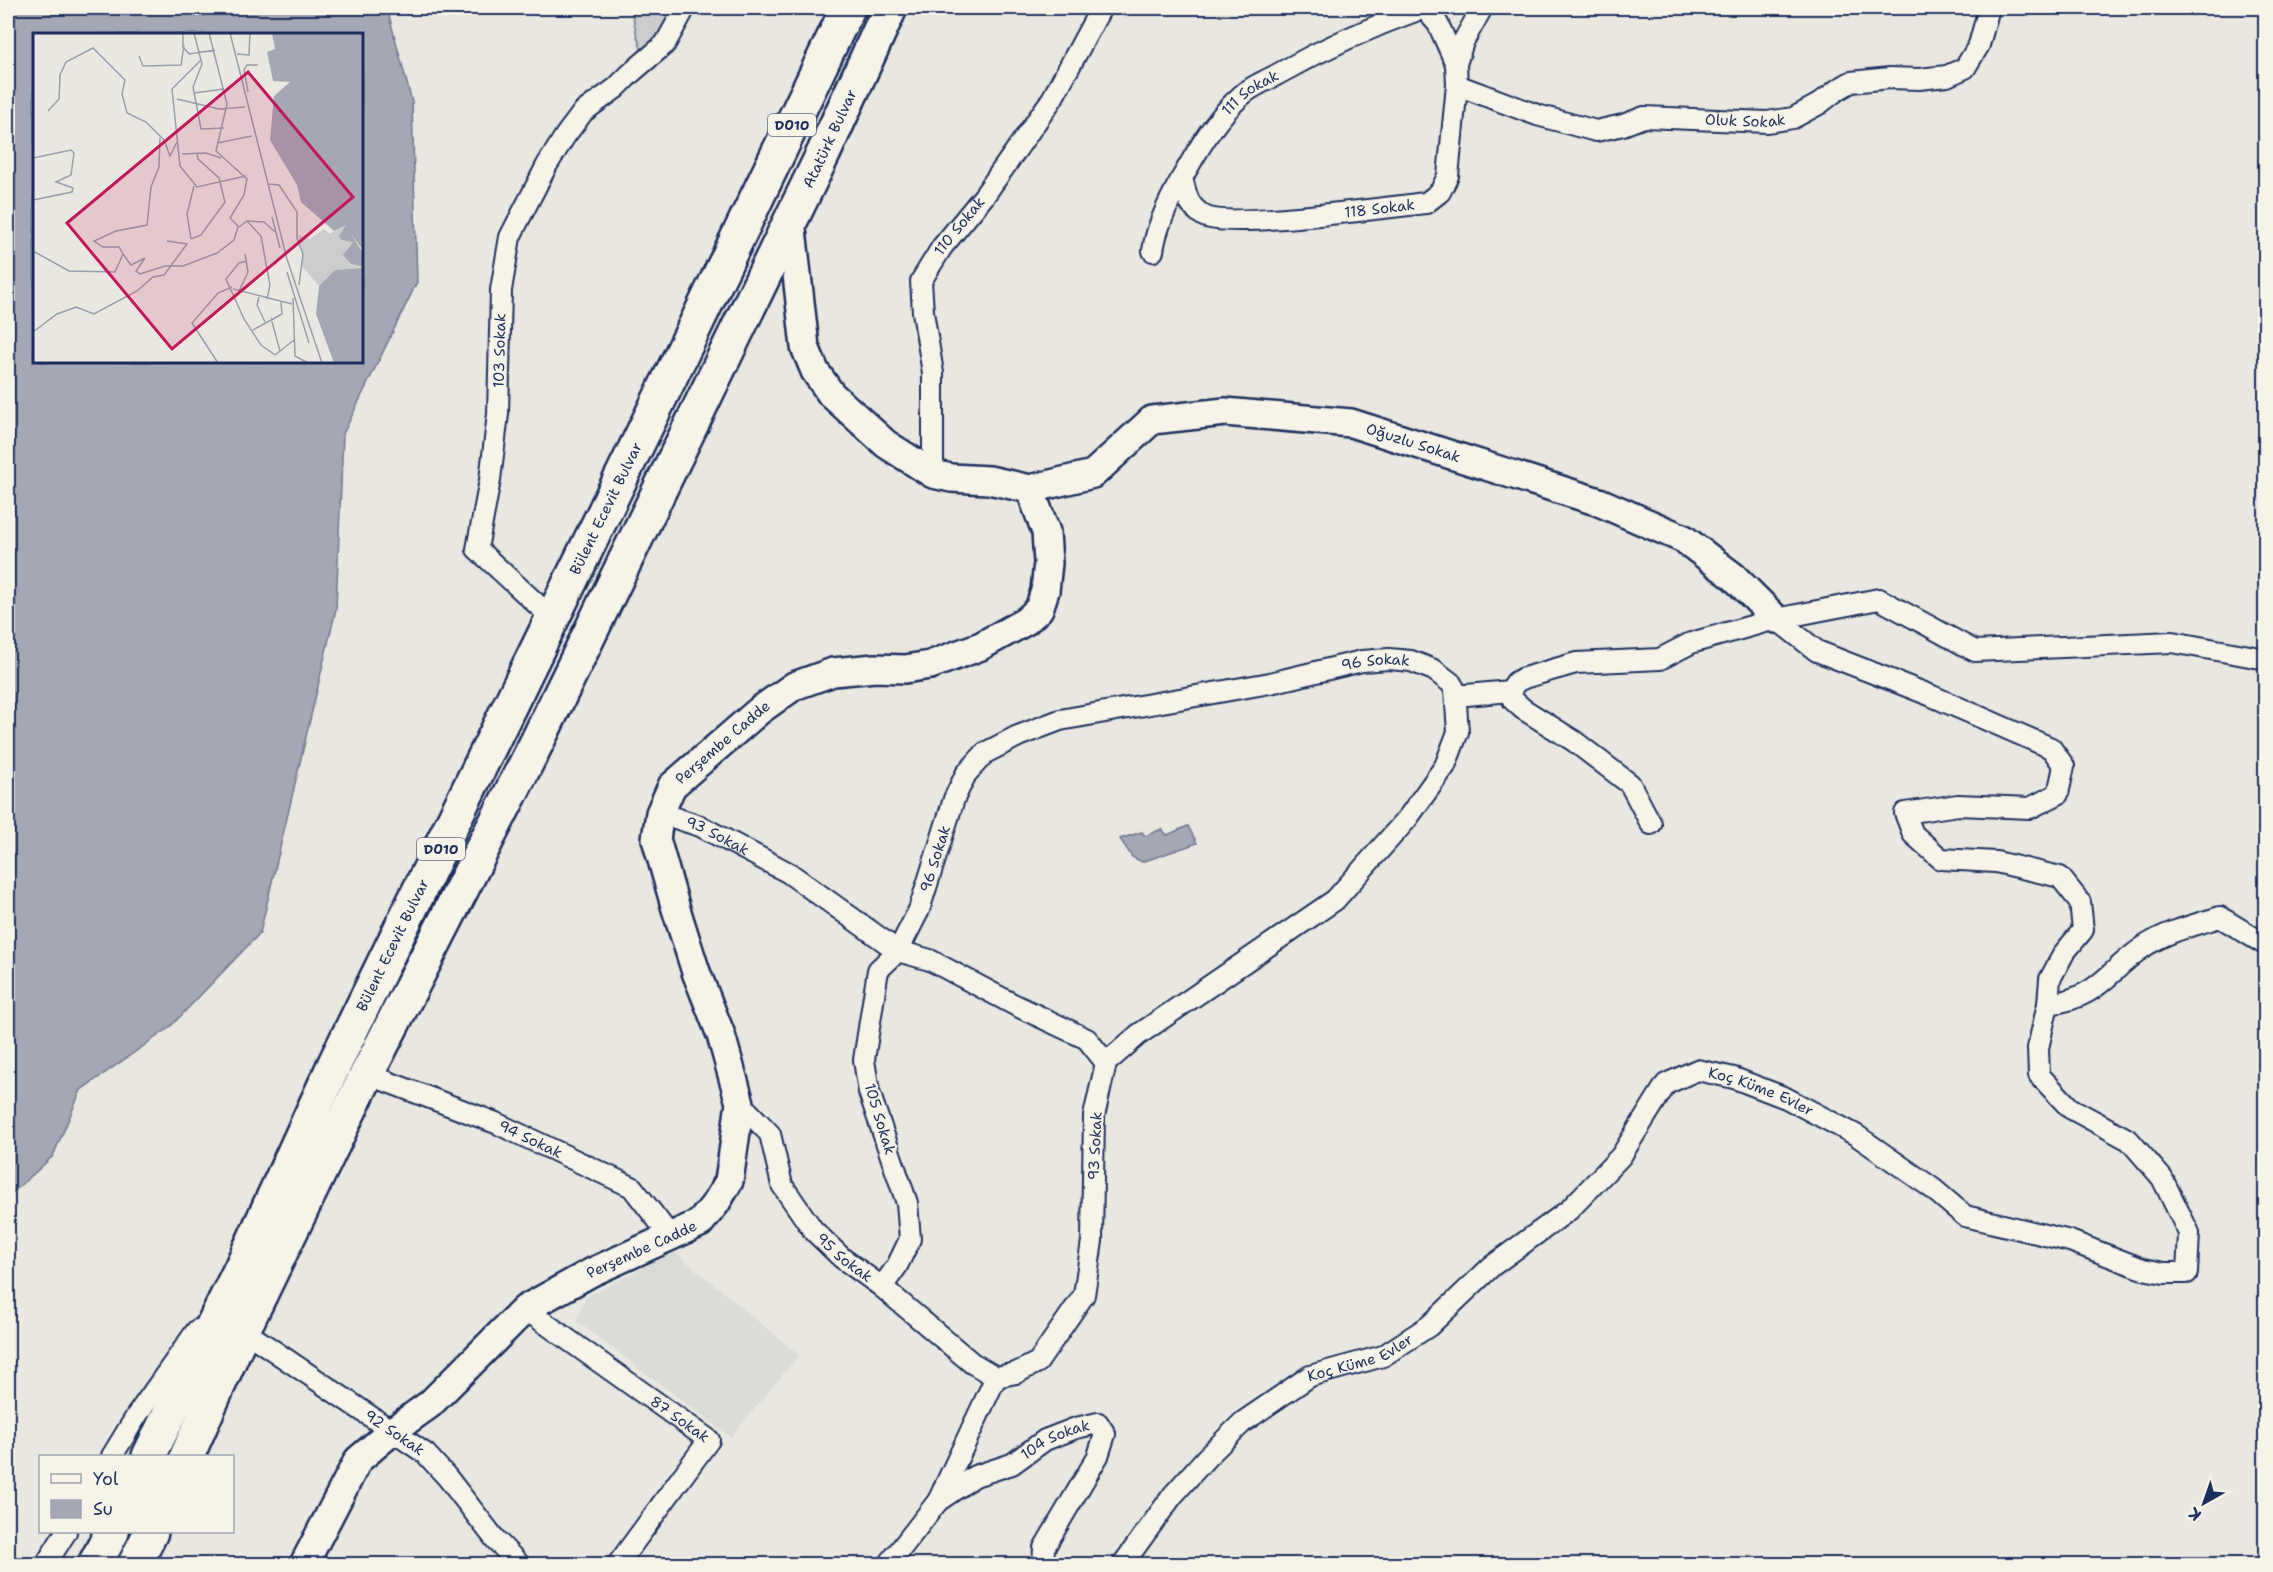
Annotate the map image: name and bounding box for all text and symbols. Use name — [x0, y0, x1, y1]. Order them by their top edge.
inset map — [33, 33, 363, 363]
street label: 111 Sokak — [1217, 66, 1282, 119]
street label: Atatürk Bulvar — [798, 86, 861, 191]
street label: Oluk Sokak — [1704, 109, 1787, 132]
road number: D010 — [768, 114, 816, 136]
street label: 110 Sokak — [929, 192, 989, 259]
street label: 118 Sokak — [1343, 194, 1416, 222]
street label: 103 Sokak — [489, 313, 510, 388]
street label: Oğuzlu Sokak — [1363, 418, 1463, 467]
street label: Bülent Ecevit Bulvar — [565, 439, 647, 578]
street label: 96 Sokak — [1339, 649, 1411, 676]
street label: Perşembe Cadde — [671, 696, 774, 789]
street label: 93 Sokak — [683, 812, 753, 860]
street label: 96 Sokak — [915, 823, 955, 895]
road number: D010 — [417, 838, 465, 860]
street label: Bülent Ecevit Bulvar — [352, 875, 434, 1015]
street label: Koç Küme Evler — [1706, 1063, 1817, 1121]
street label: 105 Sokak — [860, 1081, 900, 1157]
street label: 93 Sokak — [1083, 1111, 1107, 1181]
street label: 94 Sokak — [495, 1115, 566, 1163]
street label: Perşembe Cadde — [583, 1216, 700, 1283]
street label: 95 Sokak — [812, 1228, 877, 1287]
street label: Koç Küme Evler — [1305, 1329, 1416, 1386]
street label: 87 Sokak — [646, 1391, 713, 1447]
street label: 92 Sokak — [360, 1405, 429, 1460]
street label: 104 Sokak — [1017, 1415, 1092, 1464]
legend — [39, 1455, 234, 1533]
text: Yol — [93, 1467, 119, 1491]
north arrow — [2174, 1473, 2234, 1533]
text: Su — [93, 1497, 113, 1521]
text: K — [2184, 1503, 2206, 1526]

